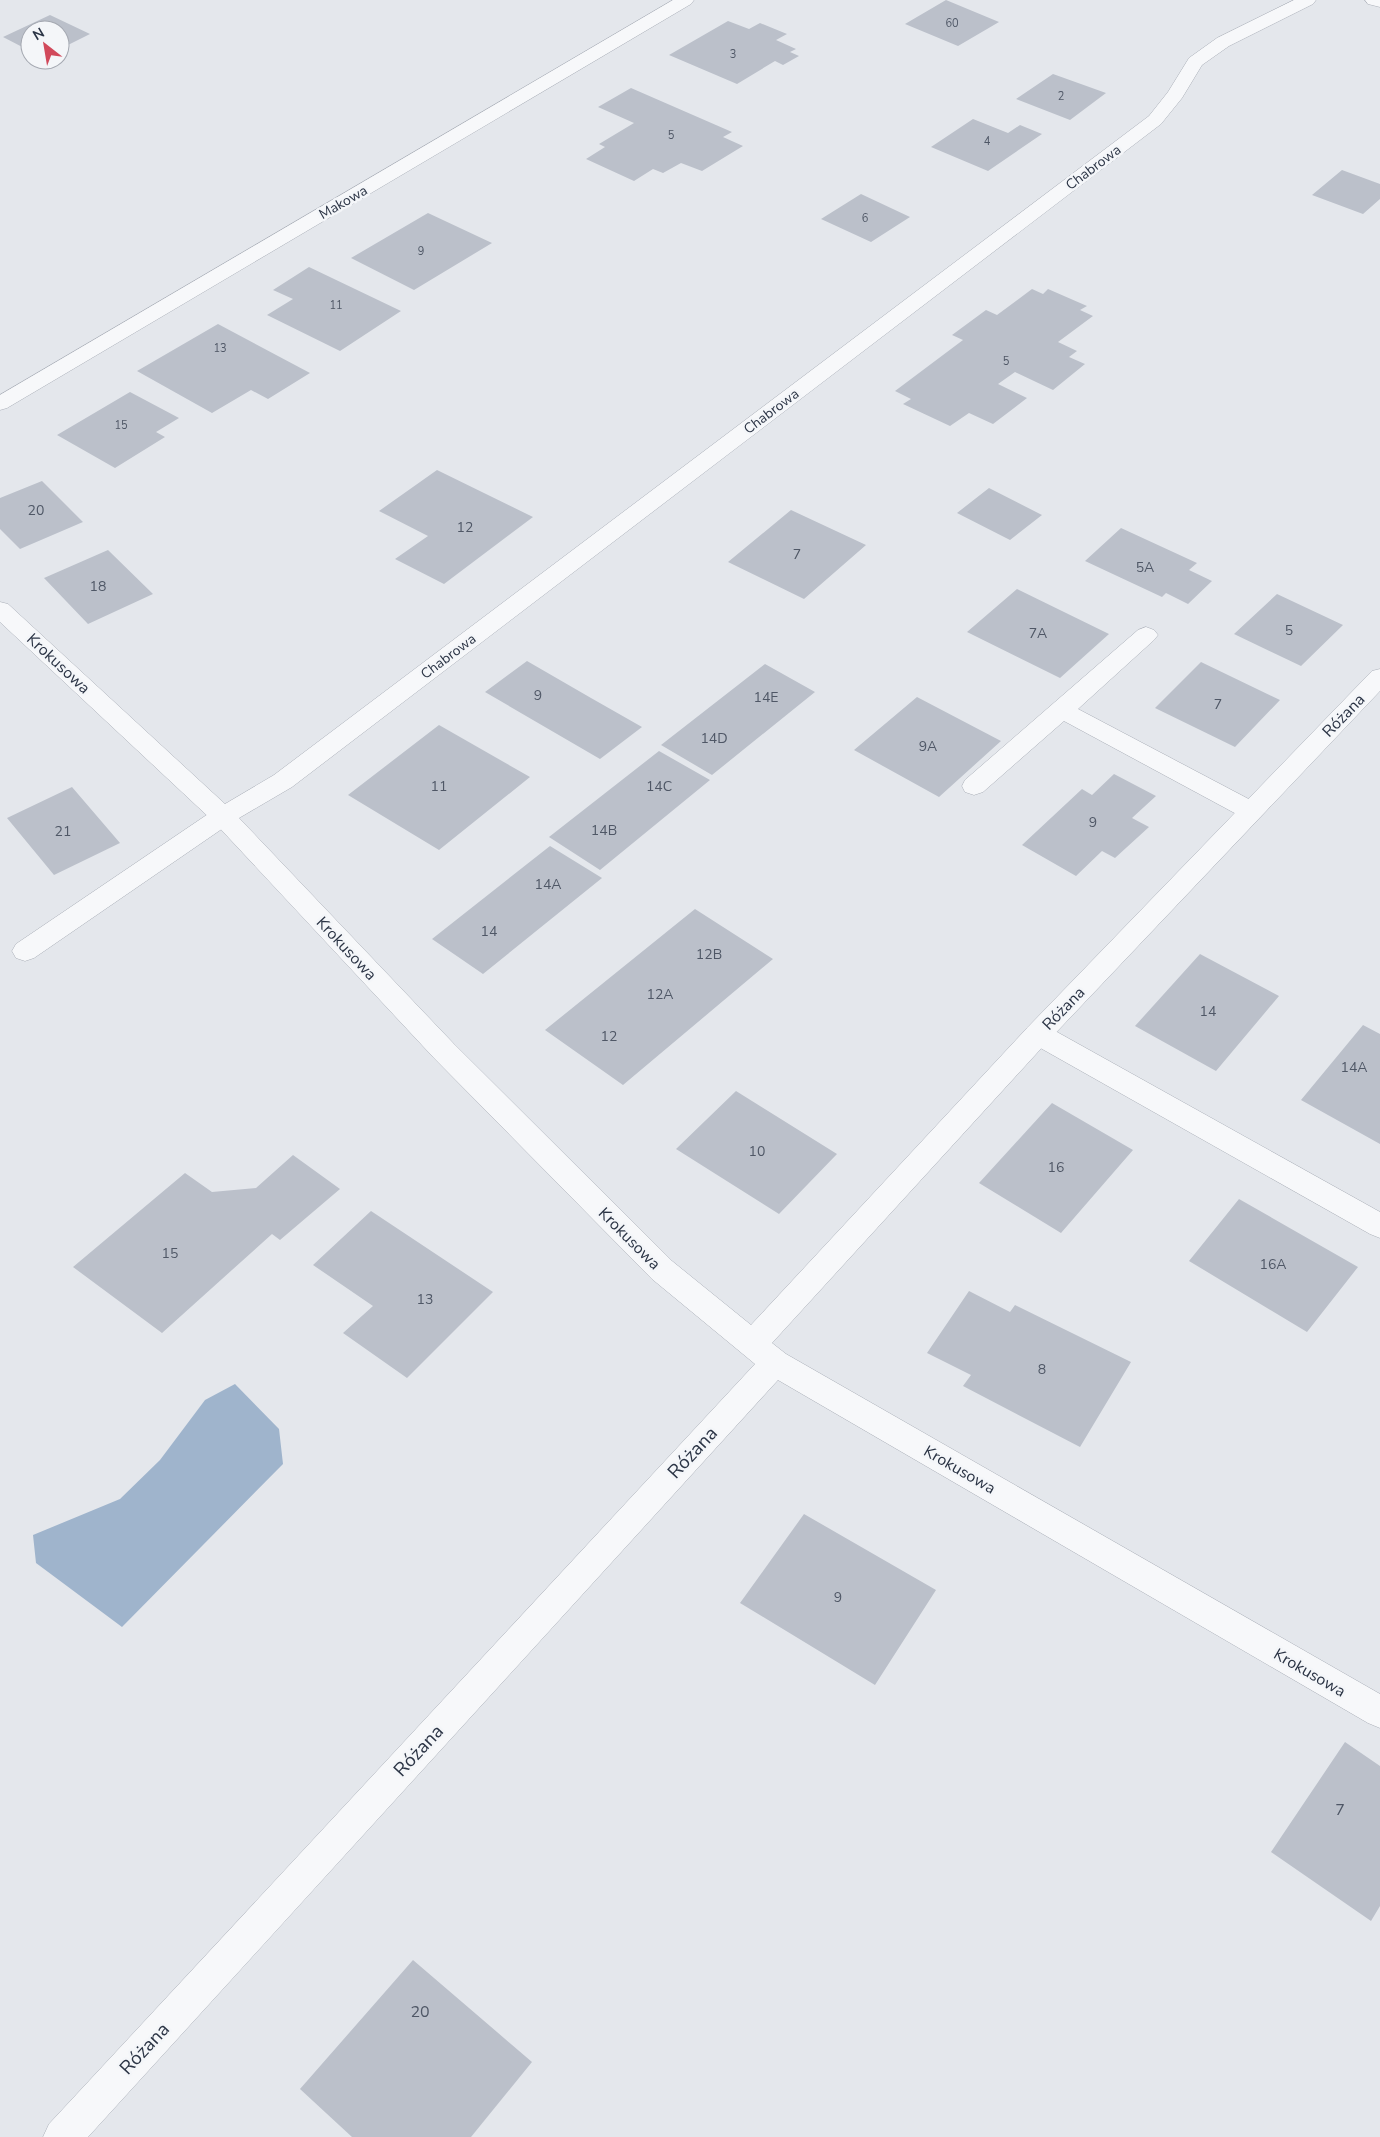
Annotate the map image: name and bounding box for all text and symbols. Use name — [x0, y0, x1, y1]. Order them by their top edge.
house number: 60 — [945, 16, 959, 31]
north arrow — [20, 20, 70, 70]
text: N — [29, 23, 48, 45]
house number: 3 — [730, 47, 736, 62]
house number: 2 — [1058, 89, 1064, 104]
house number: 5 — [668, 128, 675, 143]
house number: 4 — [984, 134, 991, 149]
street label: Chabrowa — [1062, 140, 1125, 194]
street label: Makowa — [316, 181, 371, 224]
house number: 6 — [862, 211, 869, 226]
house number: 9 — [418, 244, 424, 259]
house number: 11 — [329, 298, 343, 313]
house number: 13 — [213, 341, 227, 356]
house number: 5 — [1003, 354, 1010, 369]
street label: Chabrowa — [740, 384, 803, 438]
house number: 15 — [114, 418, 128, 433]
house number: 20 — [28, 501, 44, 520]
house number: 12 — [457, 518, 473, 537]
house number: 7 — [793, 545, 801, 564]
house number: 5A — [1136, 558, 1154, 577]
house number: 18 — [90, 577, 106, 596]
house number: 5 — [1285, 621, 1293, 640]
house number: 7A — [1029, 624, 1047, 643]
street label: Krokusowa — [22, 628, 95, 699]
street label: Chabrowa — [417, 629, 480, 683]
house number: 9 — [534, 686, 542, 705]
house number: 14E — [754, 688, 778, 707]
street label: Różana — [1318, 689, 1370, 742]
house number: 7 — [1214, 695, 1222, 714]
house number: 14D — [700, 729, 728, 748]
house number: 9A — [919, 737, 937, 756]
house number: 11 — [431, 777, 447, 796]
house number: 14C — [646, 777, 672, 796]
house number: 9 — [1089, 813, 1097, 832]
house number: 14B — [591, 821, 617, 840]
house number: 21 — [55, 822, 71, 841]
house number: 14A — [534, 875, 562, 894]
street label: Krokusowa — [311, 912, 382, 985]
house number: 14 — [481, 922, 497, 941]
house number: 12B — [696, 945, 722, 964]
street label: Różana — [1038, 982, 1090, 1035]
house number: 12A — [646, 985, 674, 1004]
house number: 14 — [1200, 1002, 1216, 1021]
house number: 12 — [601, 1027, 617, 1046]
house number: 14A — [1340, 1058, 1368, 1077]
house number: 10 — [749, 1142, 765, 1161]
house number: 16 — [1048, 1158, 1064, 1177]
street label: Krokusowa — [593, 1203, 665, 1275]
house number: 15 — [162, 1244, 178, 1263]
house number: 16A — [1259, 1255, 1287, 1274]
house number: 13 — [417, 1290, 433, 1309]
house number: 8 — [1038, 1360, 1046, 1379]
street label: Różana — [662, 1421, 724, 1484]
street label: Krokusowa — [919, 1440, 1000, 1499]
house number: 9 — [834, 1588, 842, 1607]
street label: Krokusowa — [1269, 1643, 1350, 1702]
street label: Różana — [388, 1719, 450, 1782]
house number: 7 — [1335, 1799, 1345, 1821]
house number: 20 — [410, 2001, 430, 2023]
street label: Różana — [114, 2017, 176, 2080]

